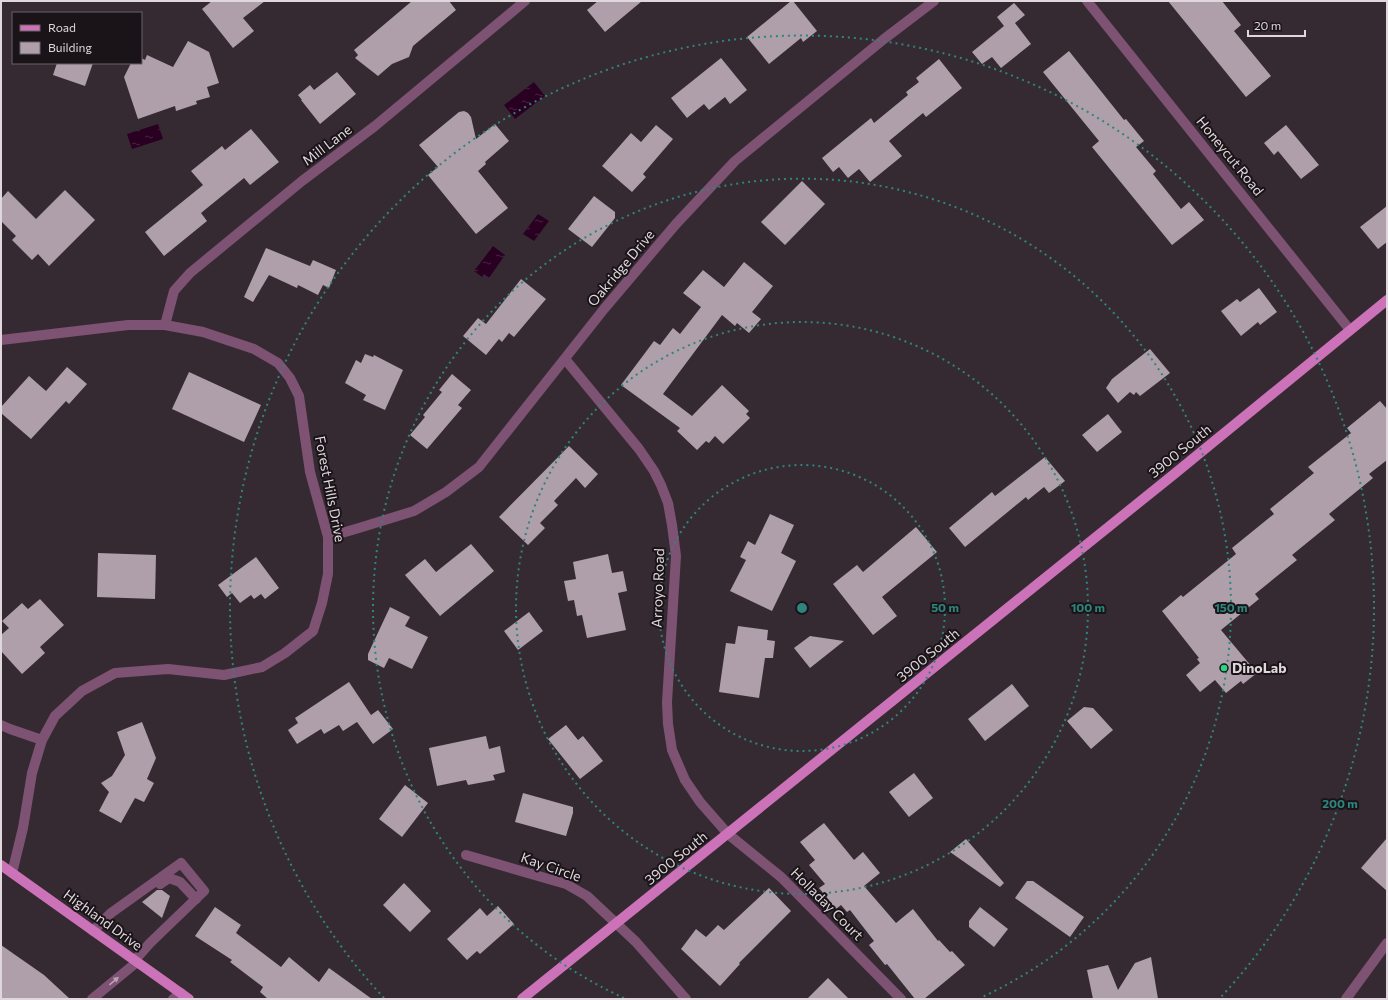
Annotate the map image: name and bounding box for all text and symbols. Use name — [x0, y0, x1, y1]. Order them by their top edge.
legend — [12, 12, 142, 64]
scale bar — [1248, 12, 1305, 38]
text: 20 m — [1254, 18, 1281, 32]
text: Road — [48, 20, 76, 34]
text: Building — [48, 40, 92, 54]
street label: Honeycut Road — [1193, 113, 1268, 199]
street label: Mill Lane — [299, 120, 355, 169]
street label: Oakridge Drive — [584, 226, 658, 310]
street label: 3900 South — [1145, 420, 1214, 481]
street label: Forest Hills Drive — [312, 434, 349, 543]
street label: Arroyo Road — [648, 548, 667, 628]
text: 50 m — [931, 600, 959, 614]
text: 100 m — [1071, 600, 1105, 614]
text: 150 m — [1214, 600, 1248, 614]
centre of rings — [795, 601, 809, 615]
street label: 3900 South — [893, 624, 962, 685]
place label: DinoLab — [1232, 659, 1286, 676]
marker: DinoLab — [1219, 663, 1229, 673]
text: 200 m — [1322, 796, 1358, 810]
street label: 3900 South — [641, 827, 710, 888]
street label: Kay Circle — [519, 848, 584, 885]
street label: Holladay Court — [788, 864, 867, 944]
street label: Highland Drive — [61, 885, 146, 954]
one-way arrow — [109, 976, 120, 985]

